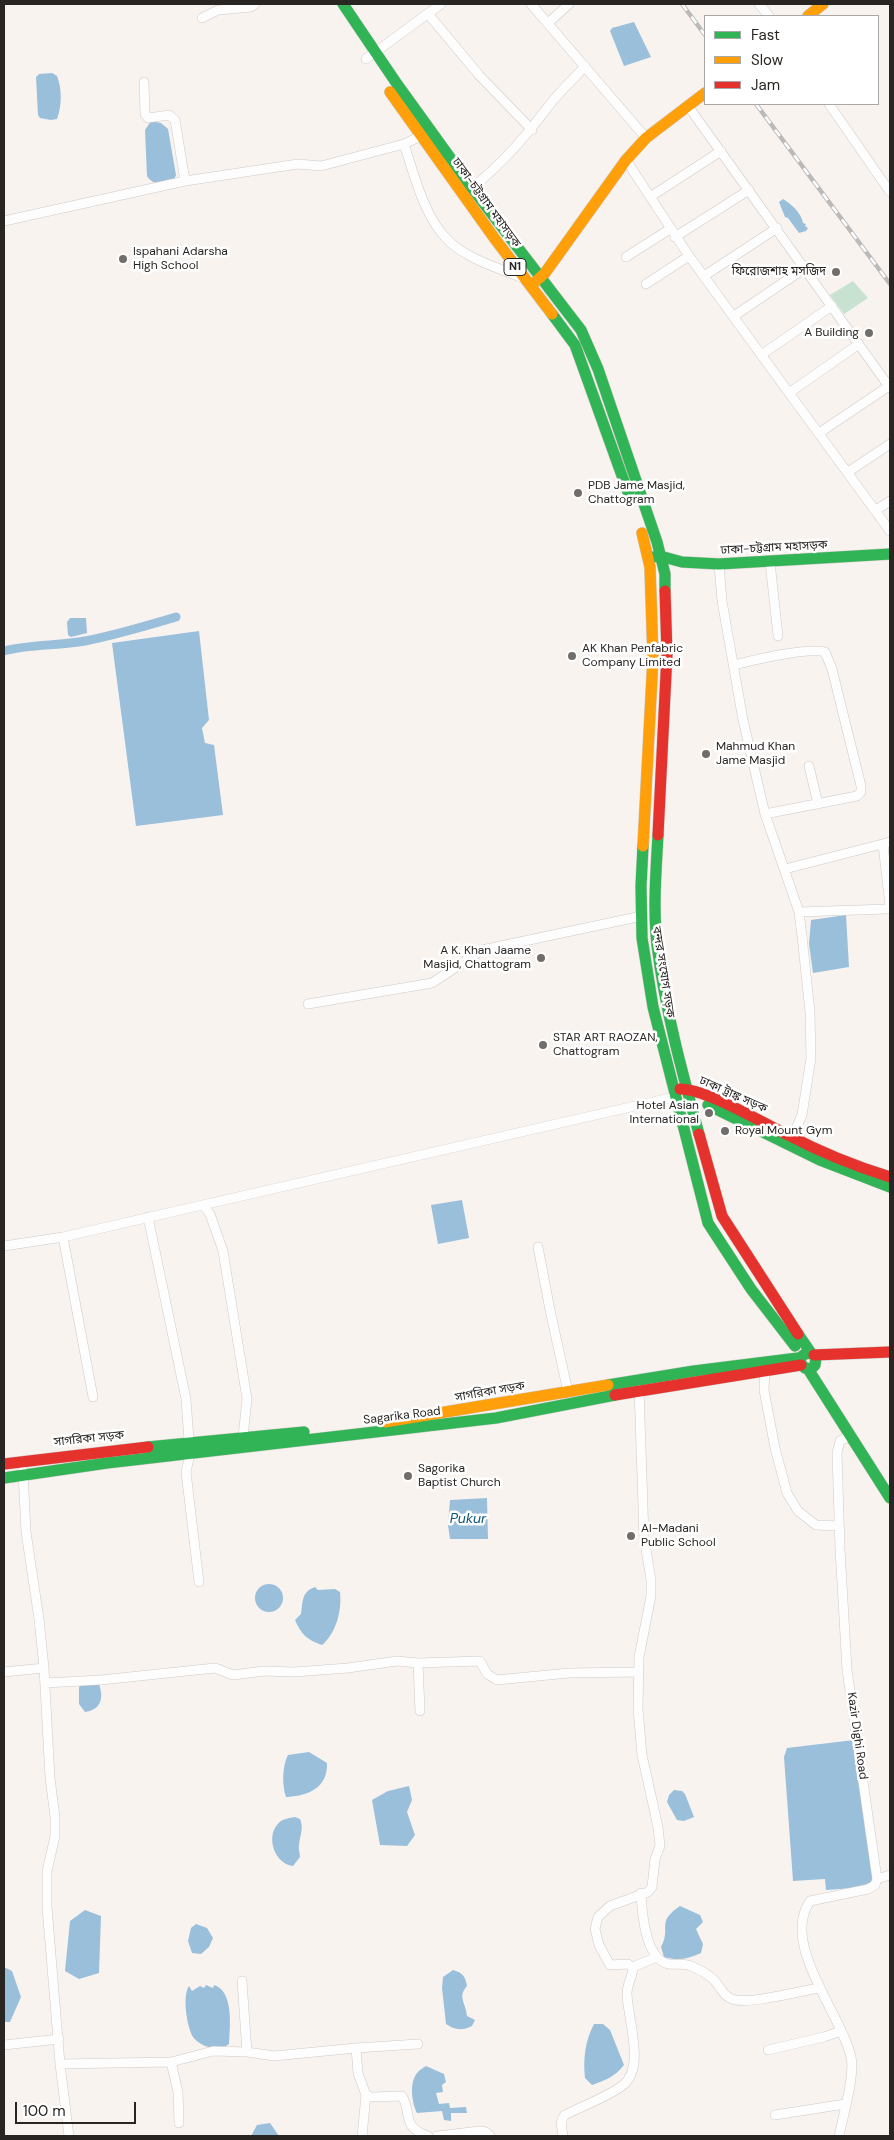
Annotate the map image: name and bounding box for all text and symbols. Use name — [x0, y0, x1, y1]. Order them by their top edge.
legend — [704, 15, 879, 105]
text: Fast — [751, 25, 780, 45]
text: Slow — [751, 50, 783, 70]
text: Jam — [751, 75, 780, 95]
street label: ঢাকা-চট্টগ্রাম মহাসড়ক — [449, 155, 523, 251]
place label: Ispahani Adarsha High School — [133, 245, 228, 273]
marker: Ispahani Adarsha High School — [117, 253, 129, 265]
road number: N1 — [504, 258, 526, 276]
place label: ফিরোজশাহ মসজিদ — [732, 265, 826, 279]
marker: ফিরোজশাহ মসজিদ — [830, 266, 842, 278]
place label: A Building — [804, 326, 859, 340]
marker: A Building — [863, 327, 875, 339]
place label: PDB Jame Masjid, Chattogram — [588, 479, 685, 507]
marker: PDB Jame Masjid, Chattogram — [572, 487, 584, 499]
street label: ঢাকা-চট্টগ্রাম মহাসড়ক — [720, 538, 828, 558]
place label: AK Khan Penfabric Company Limited — [582, 642, 683, 670]
marker: AK Khan Penfabric Company Limited — [566, 650, 578, 662]
place label: Mahmud Khan Jame Masjid — [716, 740, 795, 768]
marker: Mahmud Khan Jame Masjid — [700, 748, 712, 760]
street label: বন্দর সংযোগ সড়ক — [649, 925, 677, 1019]
place label: A K. Khan Jaame Masjid, Chattogram — [423, 944, 531, 972]
marker: A K. Khan Jaame Masjid, Chattogram — [535, 952, 547, 964]
place label: STAR ART RAOZAN, Chattogram — [553, 1031, 658, 1059]
marker: STAR ART RAOZAN, Chattogram — [537, 1039, 549, 1051]
street label: ঢাকা ট্রাঙ্ক সড়ক — [697, 1074, 769, 1116]
place label: Hotel Asian International — [629, 1099, 699, 1127]
marker: Hotel Asian International — [703, 1107, 715, 1119]
place label: Royal Mount Gym — [735, 1124, 832, 1138]
marker: Royal Mount Gym — [719, 1125, 731, 1137]
street label: সাগরিকা সড়ক — [454, 1379, 526, 1405]
street label: Sagarika Road — [363, 1404, 441, 1428]
street label: সাগরিকা সড়ক — [53, 1428, 125, 1450]
place label: Sagorika Baptist Church — [418, 1462, 501, 1490]
marker: Sagorika Baptist Church — [402, 1470, 414, 1482]
water label: Pukur — [450, 1511, 486, 1527]
place label: Al-Madani Public School — [641, 1522, 716, 1550]
marker: Al-Madani Public School — [625, 1530, 637, 1542]
street label: Kazir Dighi Road — [844, 1691, 870, 1781]
scale bar — [18, 2092, 139, 2124]
text: 100 m — [23, 2101, 66, 2121]

